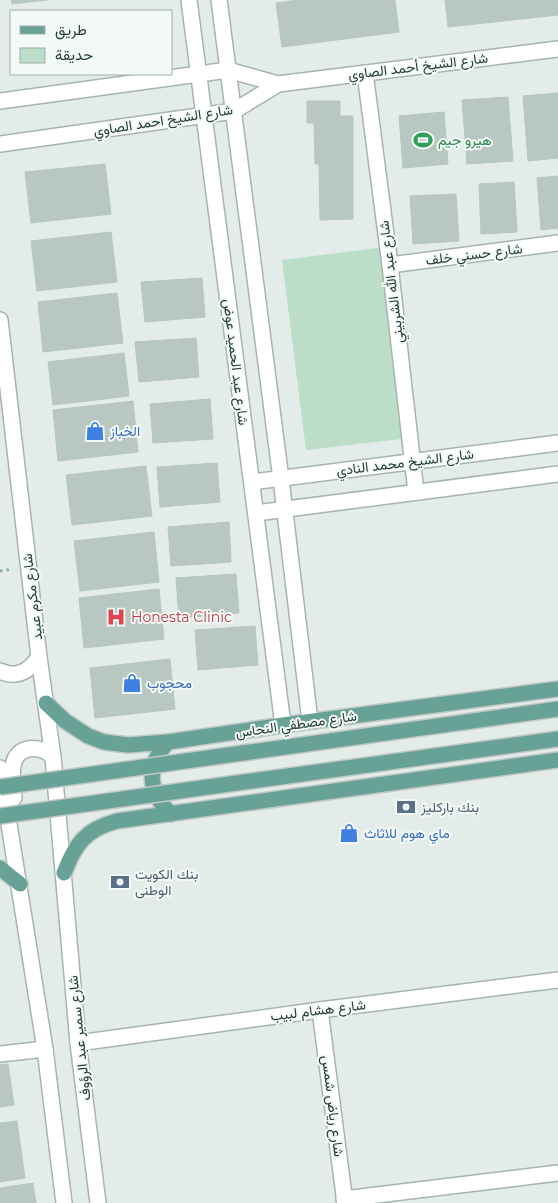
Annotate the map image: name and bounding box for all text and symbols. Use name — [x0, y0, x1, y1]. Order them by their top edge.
legend — [10, 10, 172, 75]
text: طريق — [55, 20, 87, 40]
text: حديقة — [55, 45, 93, 64]
street label: شارع الشيخ أحمد الصاوي — [347, 48, 489, 86]
street label: شارع الشيخ احمد الصاوي — [92, 100, 234, 143]
sports icon: هيرو جيم — [412, 129, 434, 151]
place label: هيرو جيم — [438, 131, 492, 149]
street label: شارع عبد الله الشربيني — [375, 219, 410, 344]
street label: شارع حسني خلف — [425, 239, 524, 272]
street label: شارع عبد الحميد عوض — [217, 298, 253, 426]
shop icon: الخباز — [84, 420, 106, 442]
place label: الخباز — [109, 422, 140, 440]
street label: شارع الشيخ محمد النادي — [335, 445, 475, 482]
street label: شارع مكرم عبيد — [18, 552, 48, 641]
hospital icon: Honesta Clinic — [105, 606, 127, 628]
place label: Honesta Clinic — [131, 608, 232, 626]
shop icon: محجوب — [121, 672, 143, 694]
place label: محجوب — [147, 674, 192, 692]
street label: شارع مصطفي النحاس — [234, 707, 358, 744]
bank icon: بنك باركليز — [395, 796, 417, 818]
place label: بنك باركليز — [420, 798, 479, 816]
shop icon: ماي هوم للاثاث — [338, 822, 360, 844]
place label: ماي هوم للاثاث — [364, 824, 450, 845]
place label: بنك الكويت الوطنى — [135, 865, 198, 899]
bank icon: بنك الكويت الوطنى — [109, 871, 131, 893]
street label: شارع سمير عبد الرؤوف — [63, 974, 97, 1102]
street label: شارع هشام لبيب — [269, 995, 367, 1027]
street label: شارع رياض شمس — [316, 1054, 348, 1158]

